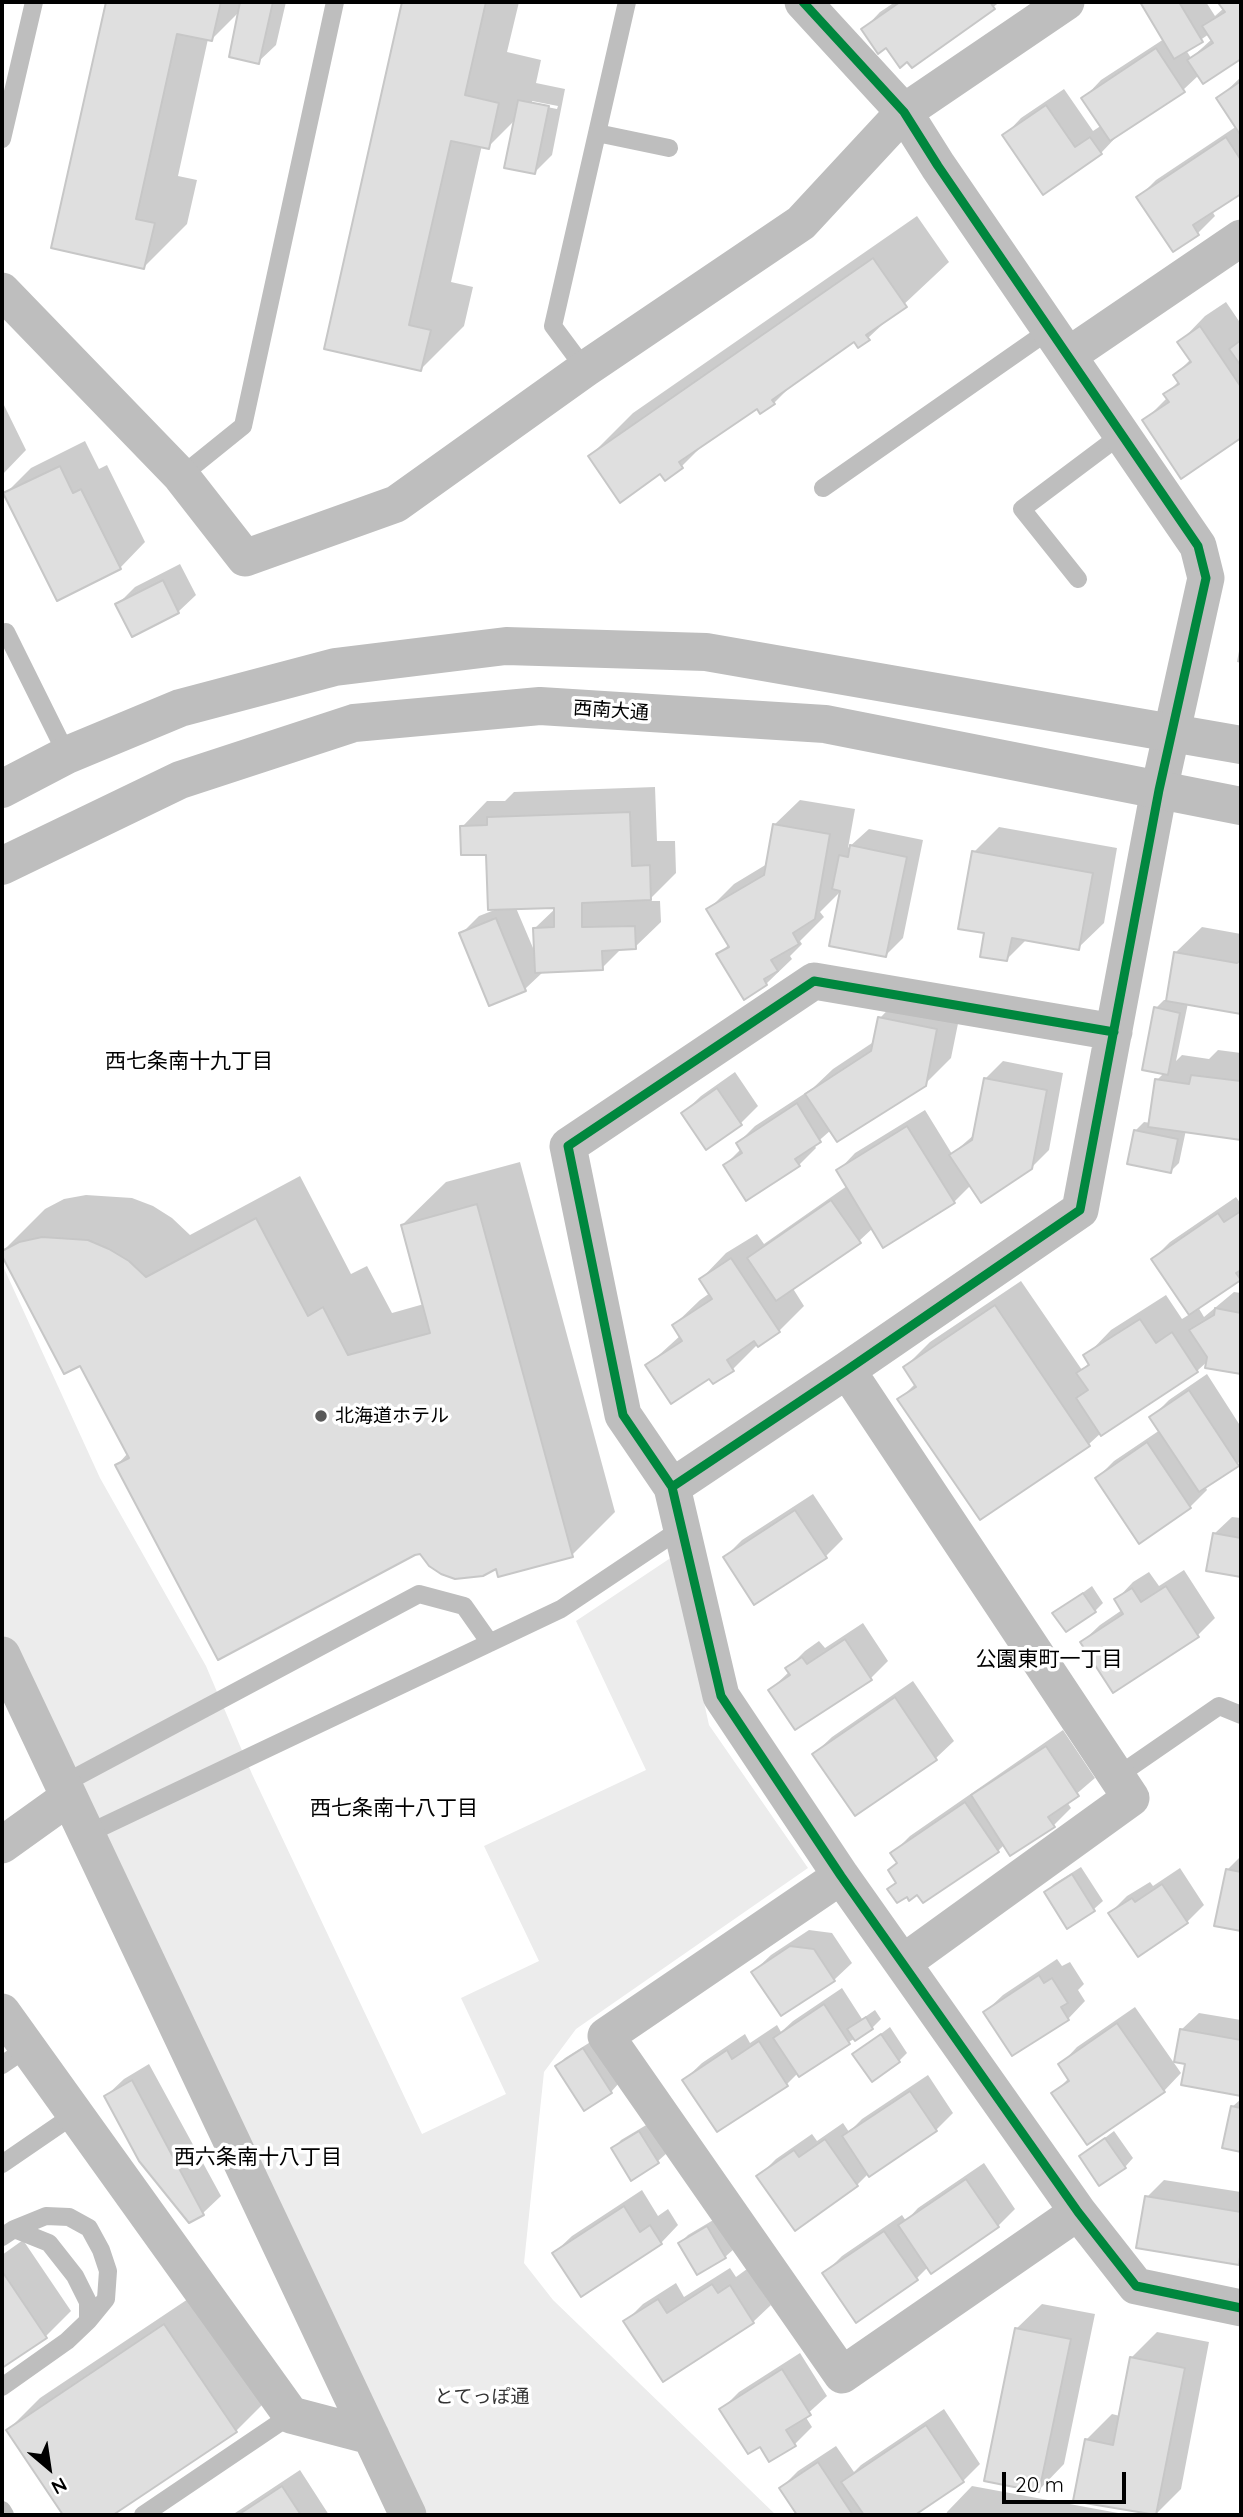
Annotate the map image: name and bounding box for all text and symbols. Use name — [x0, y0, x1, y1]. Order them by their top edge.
street label: 西南大通 — [572, 697, 650, 725]
district label: 西七条南十九丁目 — [105, 1049, 273, 1075]
place label: 北海道ホテル — [335, 1405, 449, 1427]
marker: 北海道ホテル — [313, 1408, 329, 1424]
district label: 公園東町一丁目 — [976, 1647, 1122, 1673]
district label: 西七条南十八丁目 — [310, 1796, 478, 1822]
district label: 西六条南十八丁目 — [174, 2145, 342, 2171]
park label: とてっぽ通 — [435, 2386, 529, 2408]
north arrow — [14, 2433, 84, 2503]
scale bar — [1005, 2458, 1129, 2502]
text: 20 m — [1015, 2471, 1064, 2497]
text: N — [47, 2472, 71, 2500]

